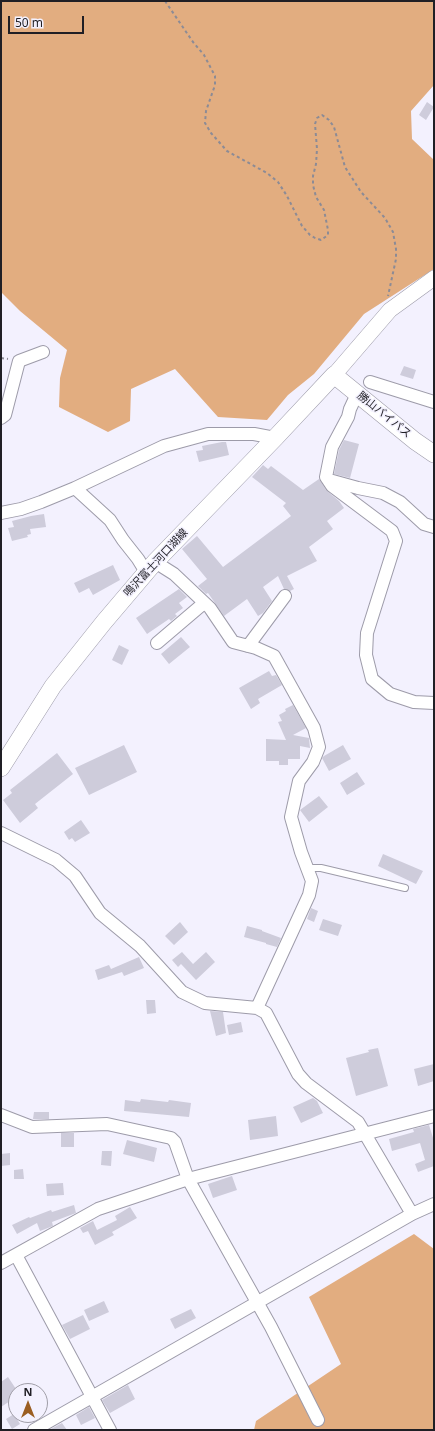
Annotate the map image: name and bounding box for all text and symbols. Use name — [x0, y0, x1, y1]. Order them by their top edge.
scale bar — [10, 8, 86, 34]
text: 50 m — [15, 14, 43, 31]
street label: 勝山バイパス — [354, 389, 414, 441]
street label: 鳴沢富士河口湖線 — [121, 526, 191, 600]
north arrow — [8, 1383, 48, 1423]
text: N — [24, 1384, 32, 1399]

